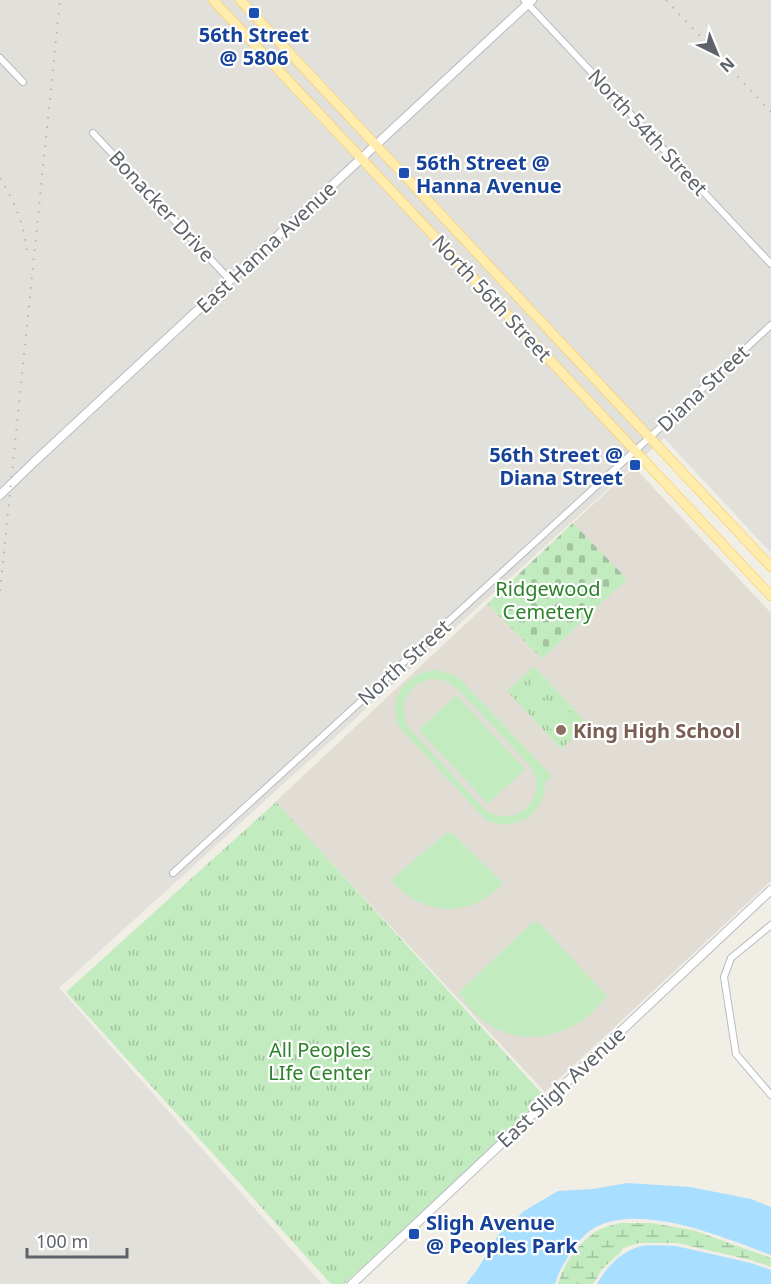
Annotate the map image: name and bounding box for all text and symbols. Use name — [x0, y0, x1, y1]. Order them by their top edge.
marker: 56th Street @ 5806 — [247, 6, 261, 20]
place label: 56th Street @ 5806 — [199, 21, 310, 71]
north arrow — [687, 24, 747, 84]
text: N — [715, 52, 739, 77]
street label: North 54th Street — [582, 63, 714, 201]
street label: Bonacker Drive — [103, 144, 221, 268]
place label: 56th Street @ Hanna Avenue — [416, 149, 562, 199]
marker: 56th Street @ Hanna Avenue — [397, 166, 411, 180]
street label: East Hanna Avenue — [190, 175, 342, 319]
street label: North 56th Street — [426, 229, 558, 367]
street label: Diana Street — [652, 339, 754, 437]
place label: 56th Street @ Diana Street — [489, 441, 623, 491]
marker: 56th Street @ Diana Street — [628, 458, 642, 472]
park label: Ridgewood Cemetery — [495, 575, 601, 625]
street label: North Street — [352, 613, 456, 711]
place label: King High School — [573, 717, 741, 744]
marker: King High School — [554, 723, 568, 737]
street label: East Sligh Avenue — [491, 1021, 631, 1153]
park label: All Peoples LIfe Center — [268, 1036, 372, 1086]
place label: Sligh Avenue @ Peoples Park — [426, 1209, 578, 1259]
scale bar — [27, 1221, 128, 1259]
marker: Sligh Avenue @ Peoples Park — [407, 1227, 421, 1241]
text: 100 m — [36, 1229, 88, 1253]

